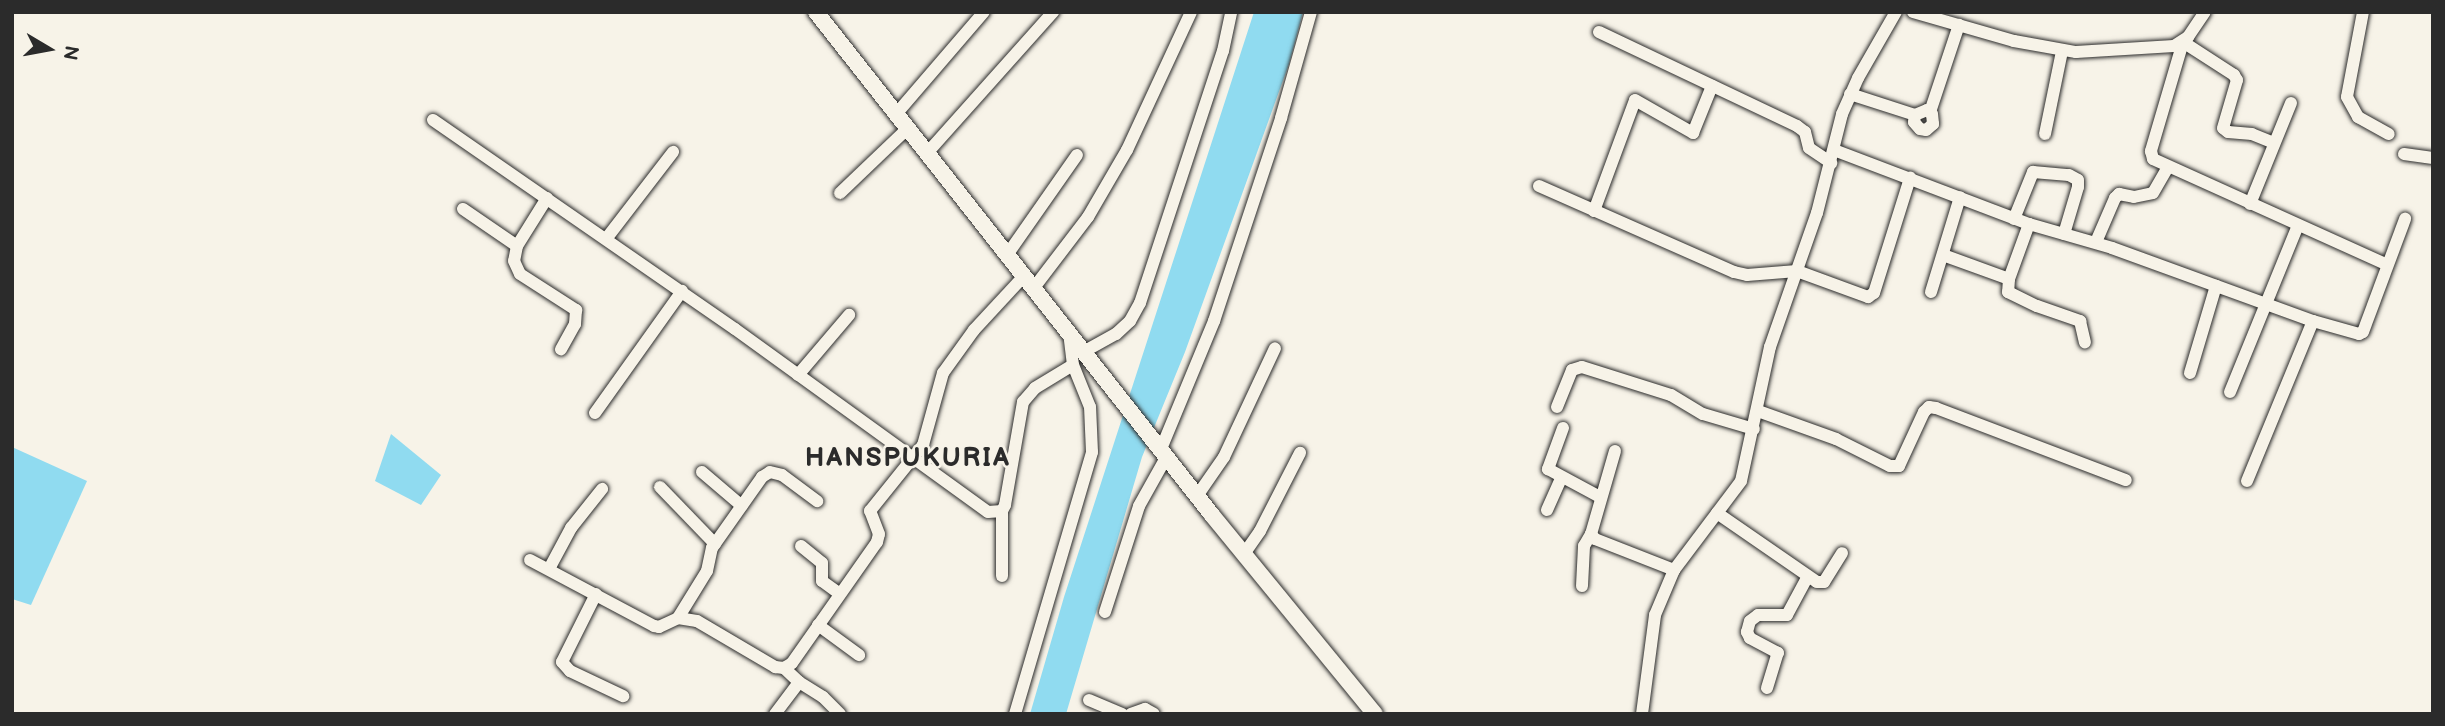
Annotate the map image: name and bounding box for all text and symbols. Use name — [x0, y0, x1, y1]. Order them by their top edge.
north arrow — [14, 14, 84, 84]
text: N — [58, 44, 83, 62]
district label: HANSPUKURIA — [806, 443, 1010, 475]

